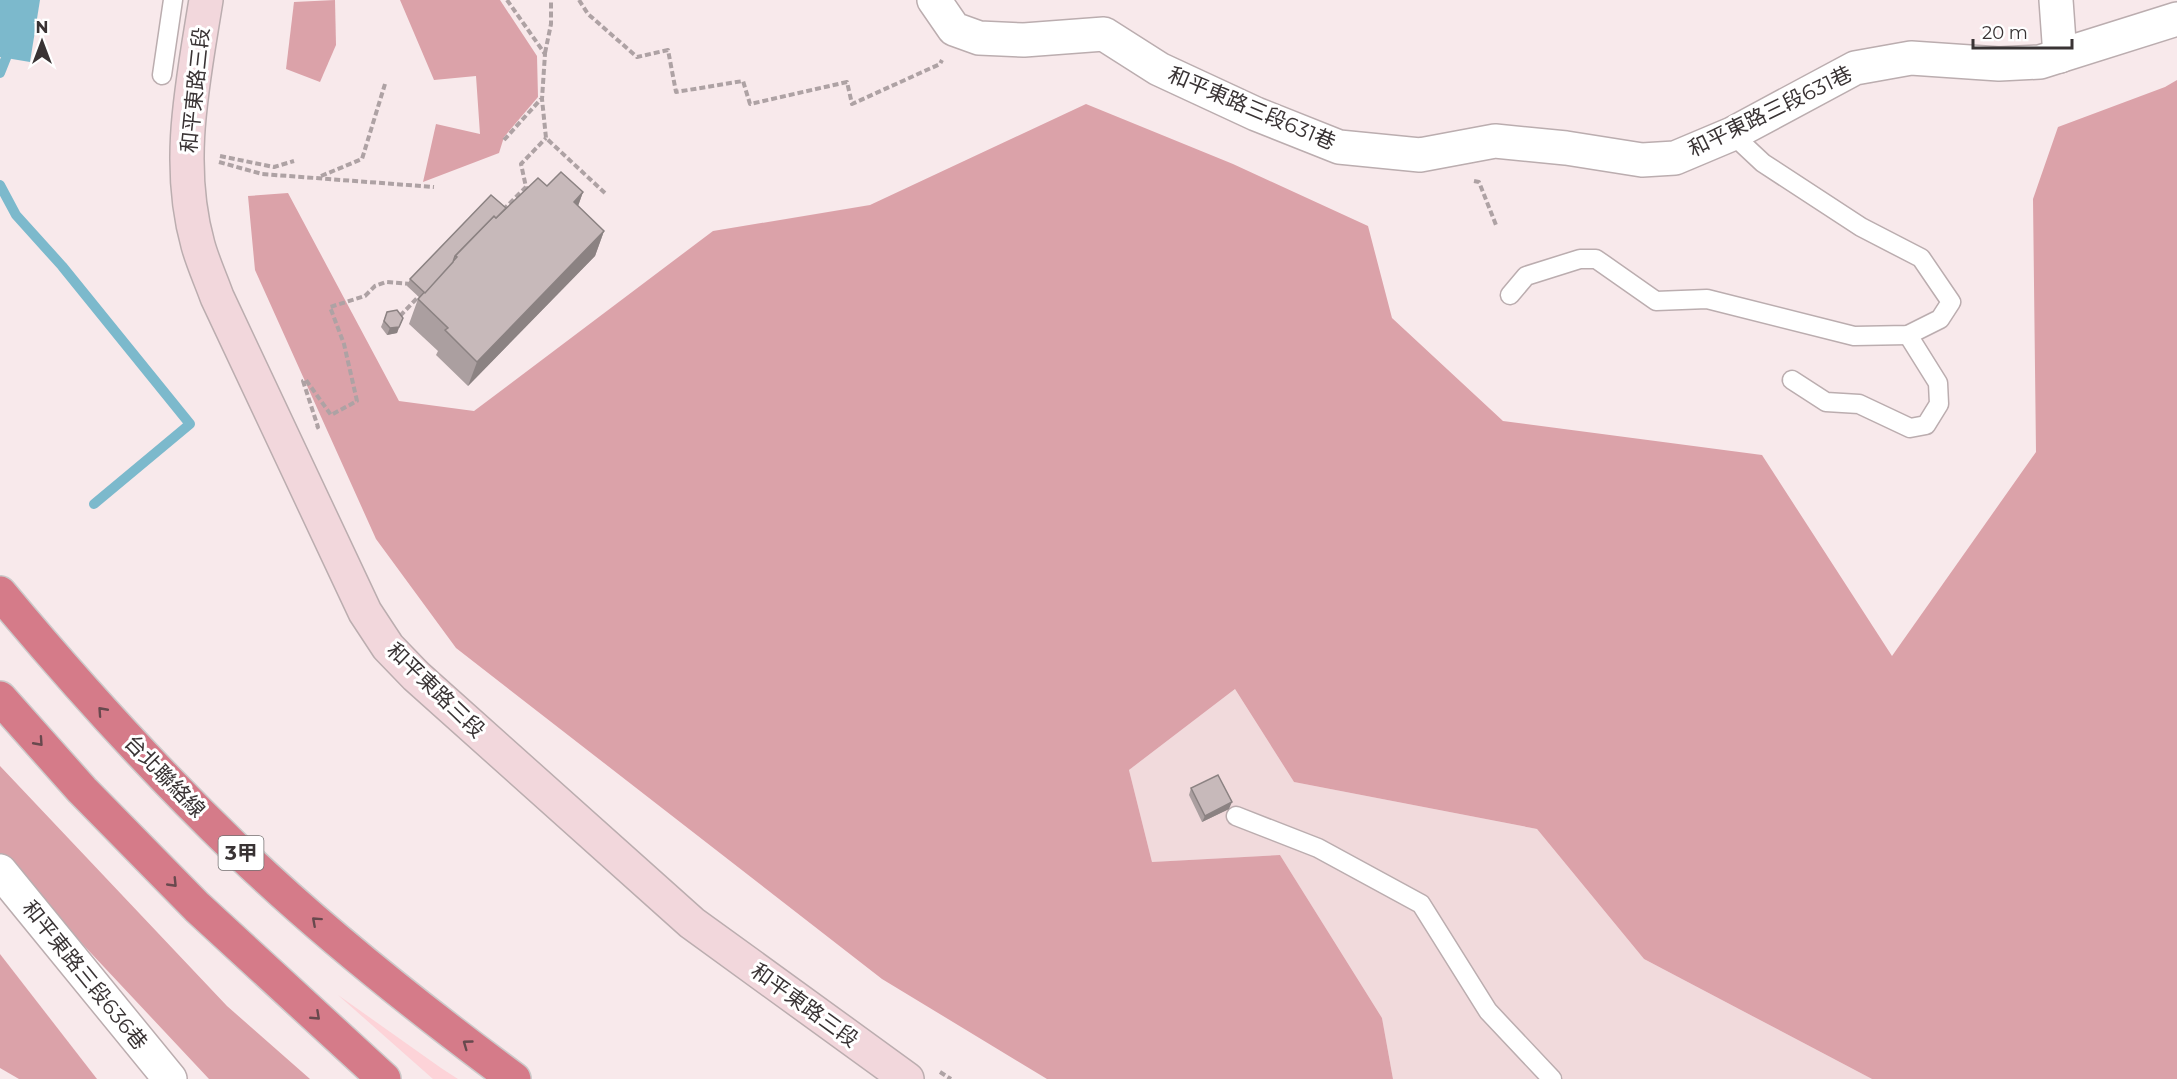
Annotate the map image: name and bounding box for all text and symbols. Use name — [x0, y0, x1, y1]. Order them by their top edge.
north arrow — [12, 12, 72, 72]
scale bar — [1973, 12, 2072, 50]
text: N — [36, 18, 48, 37]
text: 20 m — [1982, 22, 2028, 44]
street label: 和平東路三段 — [176, 26, 214, 154]
street label: 和平東路三段631巷 — [1684, 60, 1856, 162]
street label: 和平東路三段631巷 — [1165, 61, 1339, 155]
street label: 和平東路三段 — [382, 637, 490, 743]
one-way arrow — [98, 707, 109, 717]
street label: 台北聯絡線 — [120, 730, 210, 822]
one-way arrow — [32, 735, 43, 746]
road number: 3甲 — [218, 836, 264, 870]
one-way arrow — [166, 877, 177, 887]
street label: 和平東路三段636巷 — [17, 895, 153, 1055]
one-way arrow — [312, 917, 322, 928]
street label: 和平東路三段 — [747, 958, 863, 1052]
one-way arrow — [309, 1009, 319, 1020]
one-way arrow — [462, 1040, 473, 1051]

